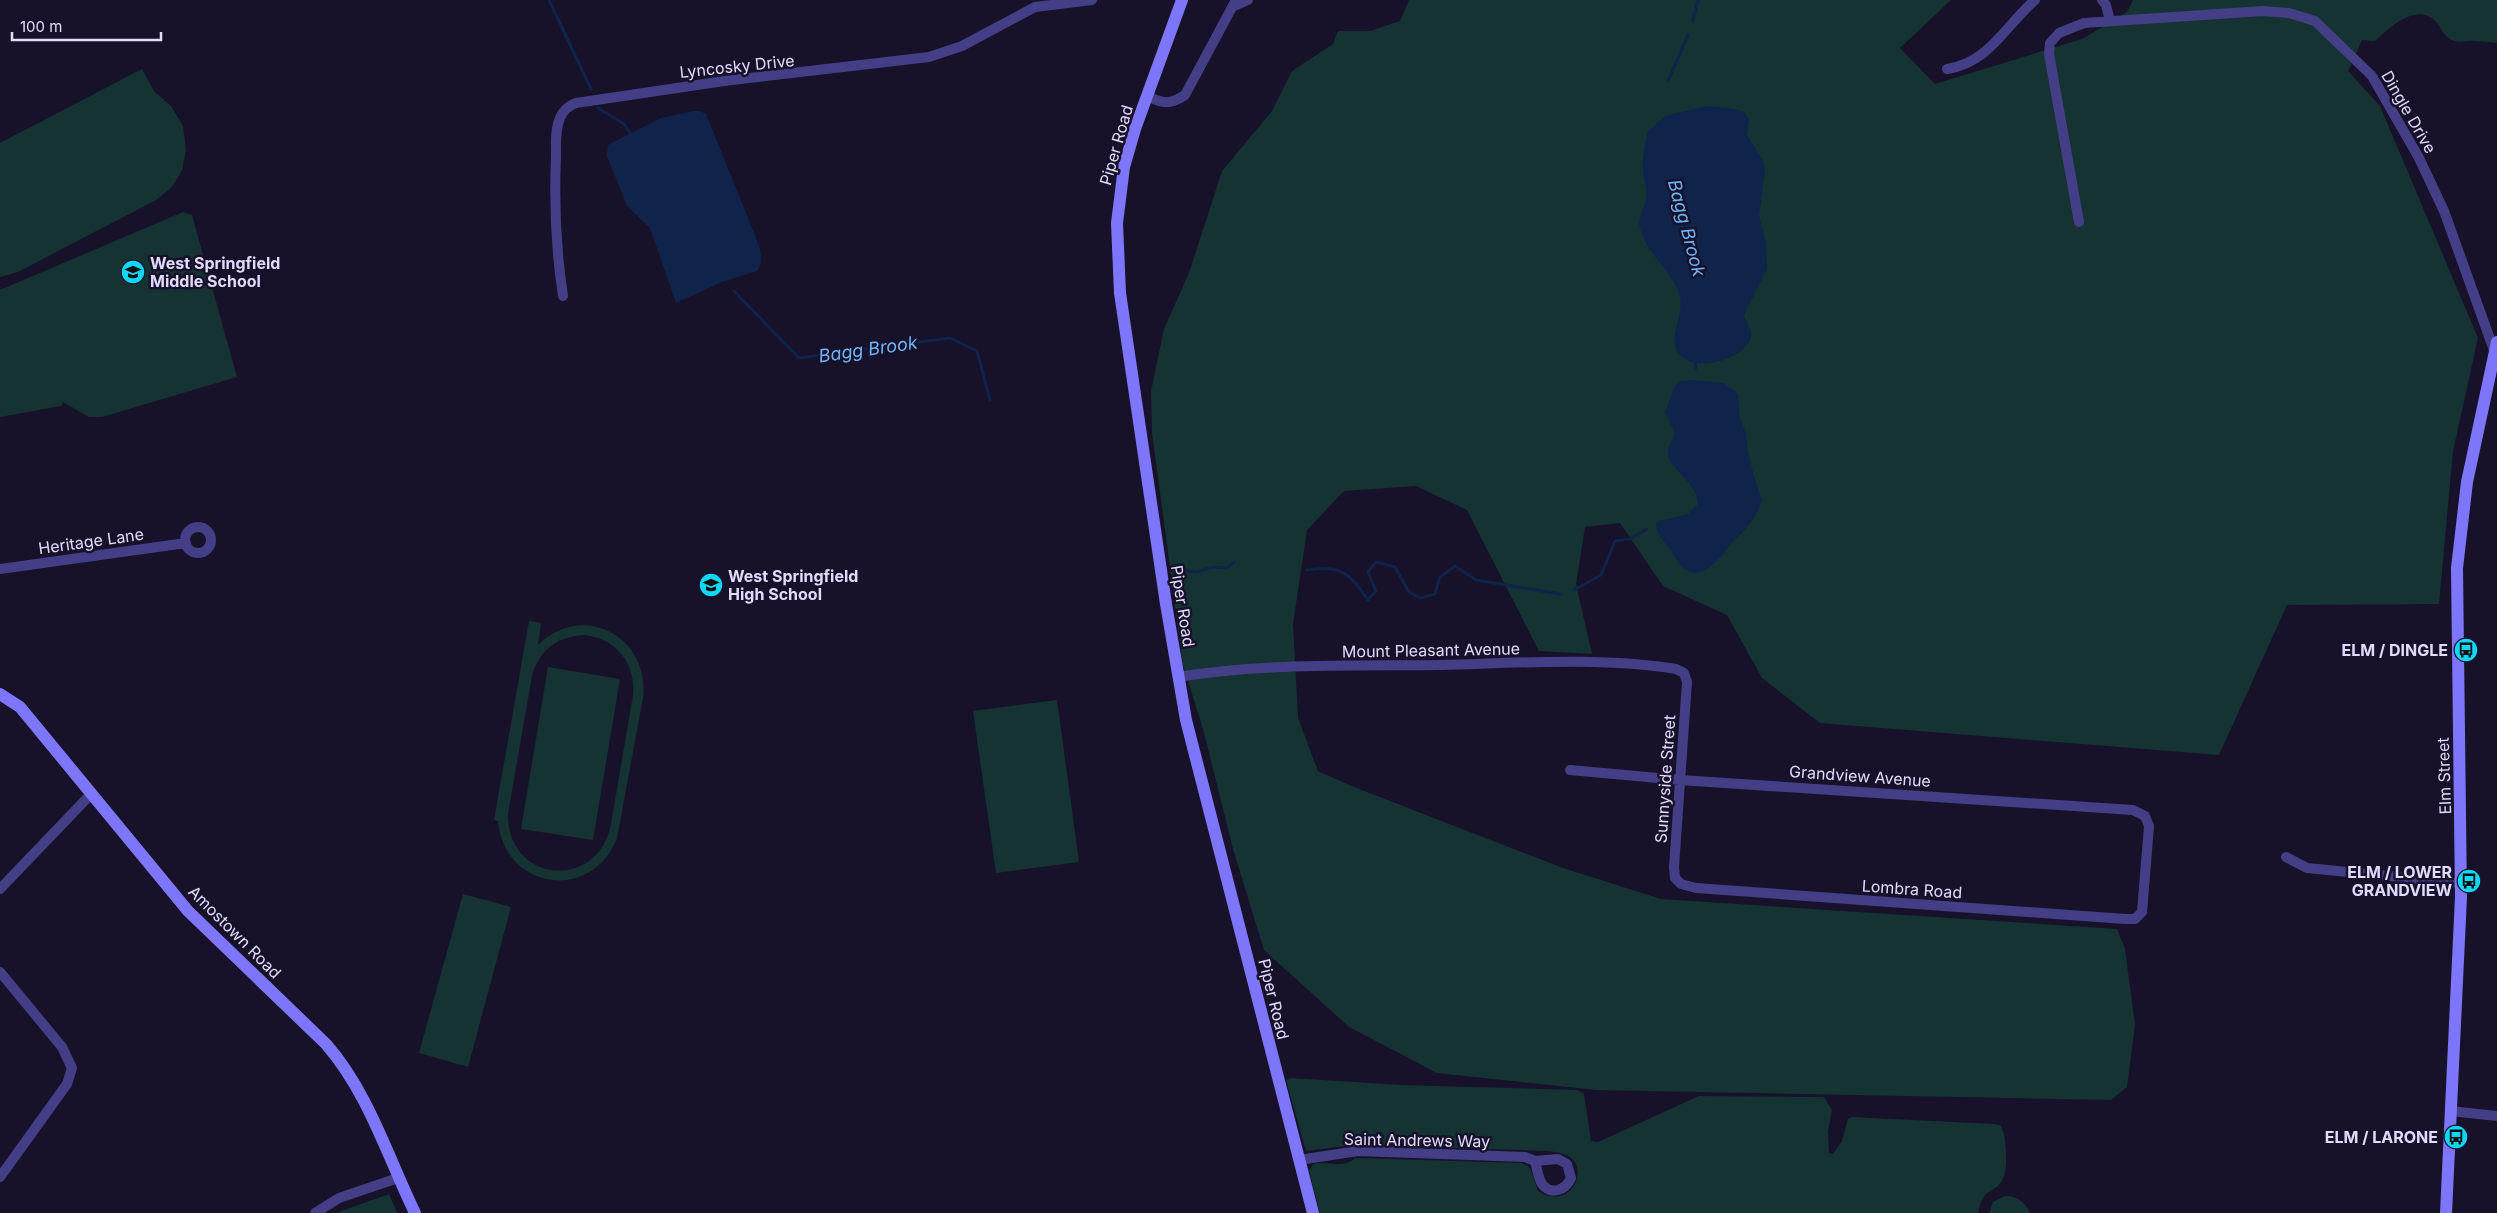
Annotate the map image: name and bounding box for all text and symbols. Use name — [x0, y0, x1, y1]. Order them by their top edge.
scale bar — [12, 10, 161, 42]
text: 100 m — [20, 17, 62, 36]
street label: Lyncosky Drive — [678, 50, 796, 82]
street label: Dingle Drive — [2377, 67, 2441, 157]
street label: Piper Road — [1095, 103, 1137, 187]
water label: Bagg Brook — [1664, 177, 1710, 280]
place label: West Springfield Middle School — [150, 253, 280, 291]
school or university icon: West Springfield Middle School — [120, 259, 146, 285]
water label: Bagg Brook — [817, 332, 920, 366]
street label: Heritage Lane — [37, 524, 145, 558]
street label: Piper Road — [1167, 564, 1199, 648]
place label: West Springfield High School — [728, 566, 858, 604]
school or university icon: West Springfield High School — [698, 572, 724, 598]
bus stop icon: ELM / DINGLE — [2453, 637, 2479, 663]
street label: Mount Pleasant Avenue — [1342, 638, 1520, 662]
place label: ELM / DINGLE — [2342, 640, 2448, 660]
street label: Sunnyside Street — [1651, 714, 1679, 844]
street label: Elm Street — [2433, 737, 2455, 815]
street label: Grandview Avenue — [1788, 761, 1932, 791]
place label: ELM / LOWER GRANDVIEW — [2347, 862, 2452, 900]
bus stop icon: ELM / LOWER GRANDVIEW — [2456, 868, 2482, 894]
street label: Lombra Road — [1861, 876, 1963, 902]
street label: Amostown Road — [184, 881, 286, 983]
street label: Piper Road — [1254, 957, 1294, 1041]
bus stop icon: ELM / LARONE — [2443, 1124, 2469, 1150]
place label: ELM / LARONE — [2325, 1127, 2438, 1147]
street label: Saint Andrews Way — [1344, 1129, 1490, 1151]

